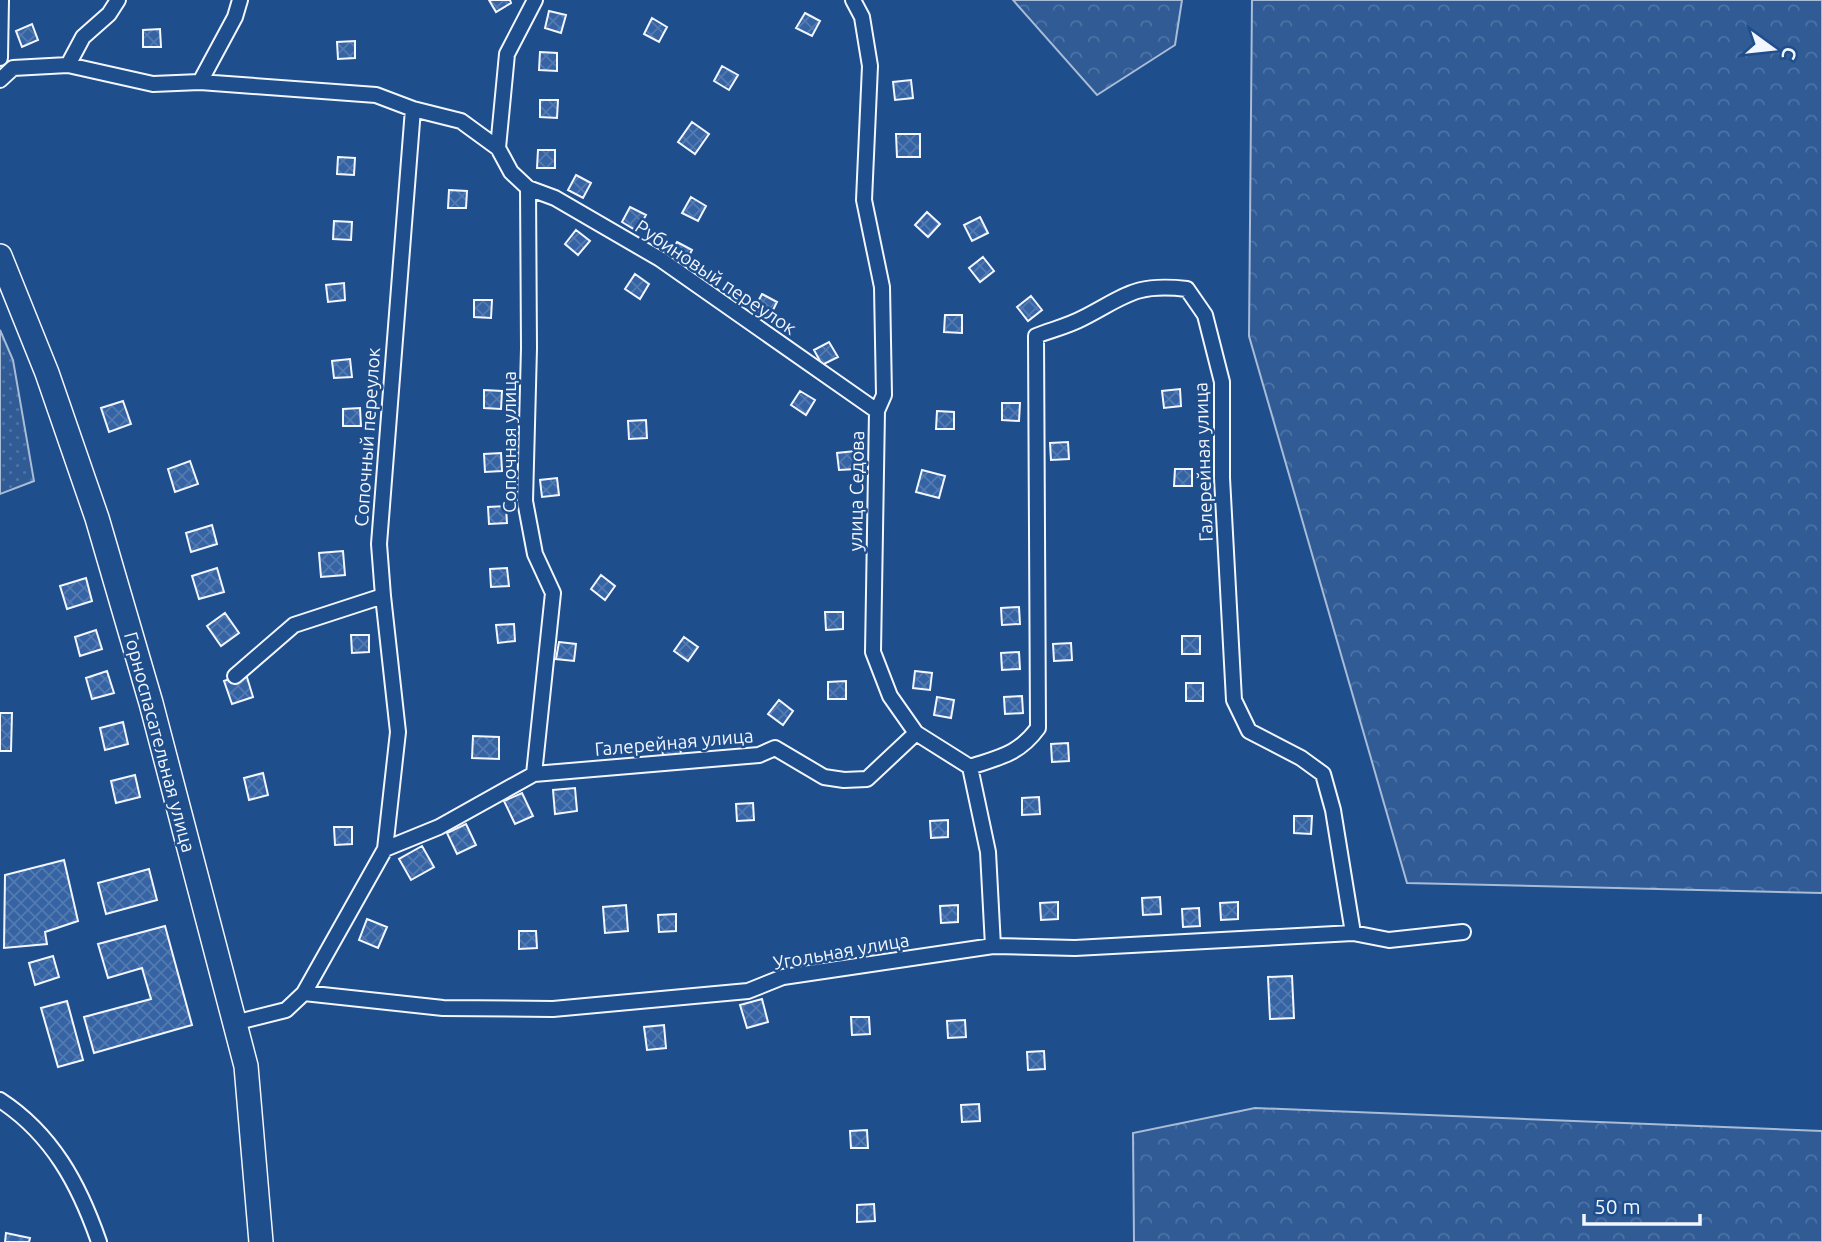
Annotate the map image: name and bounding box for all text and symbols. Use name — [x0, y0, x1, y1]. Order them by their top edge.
north arrow — [1738, 14, 1808, 84]
text: С — [1777, 45, 1802, 62]
street label: Рубиновый переулок — [631, 215, 801, 339]
street label: Сопочный переулок — [350, 347, 384, 527]
street label: Сопочная улица — [498, 371, 520, 513]
street label: Галерейная улица — [1189, 382, 1217, 542]
street label: улица Седова — [844, 430, 868, 552]
street label: Горноспасательная улица — [120, 629, 200, 855]
street label: Галерейная улица — [594, 724, 754, 760]
street label: Угольная улица — [771, 928, 911, 974]
scale bar — [1584, 1182, 1700, 1226]
text: 50 m — [1594, 1194, 1641, 1218]

